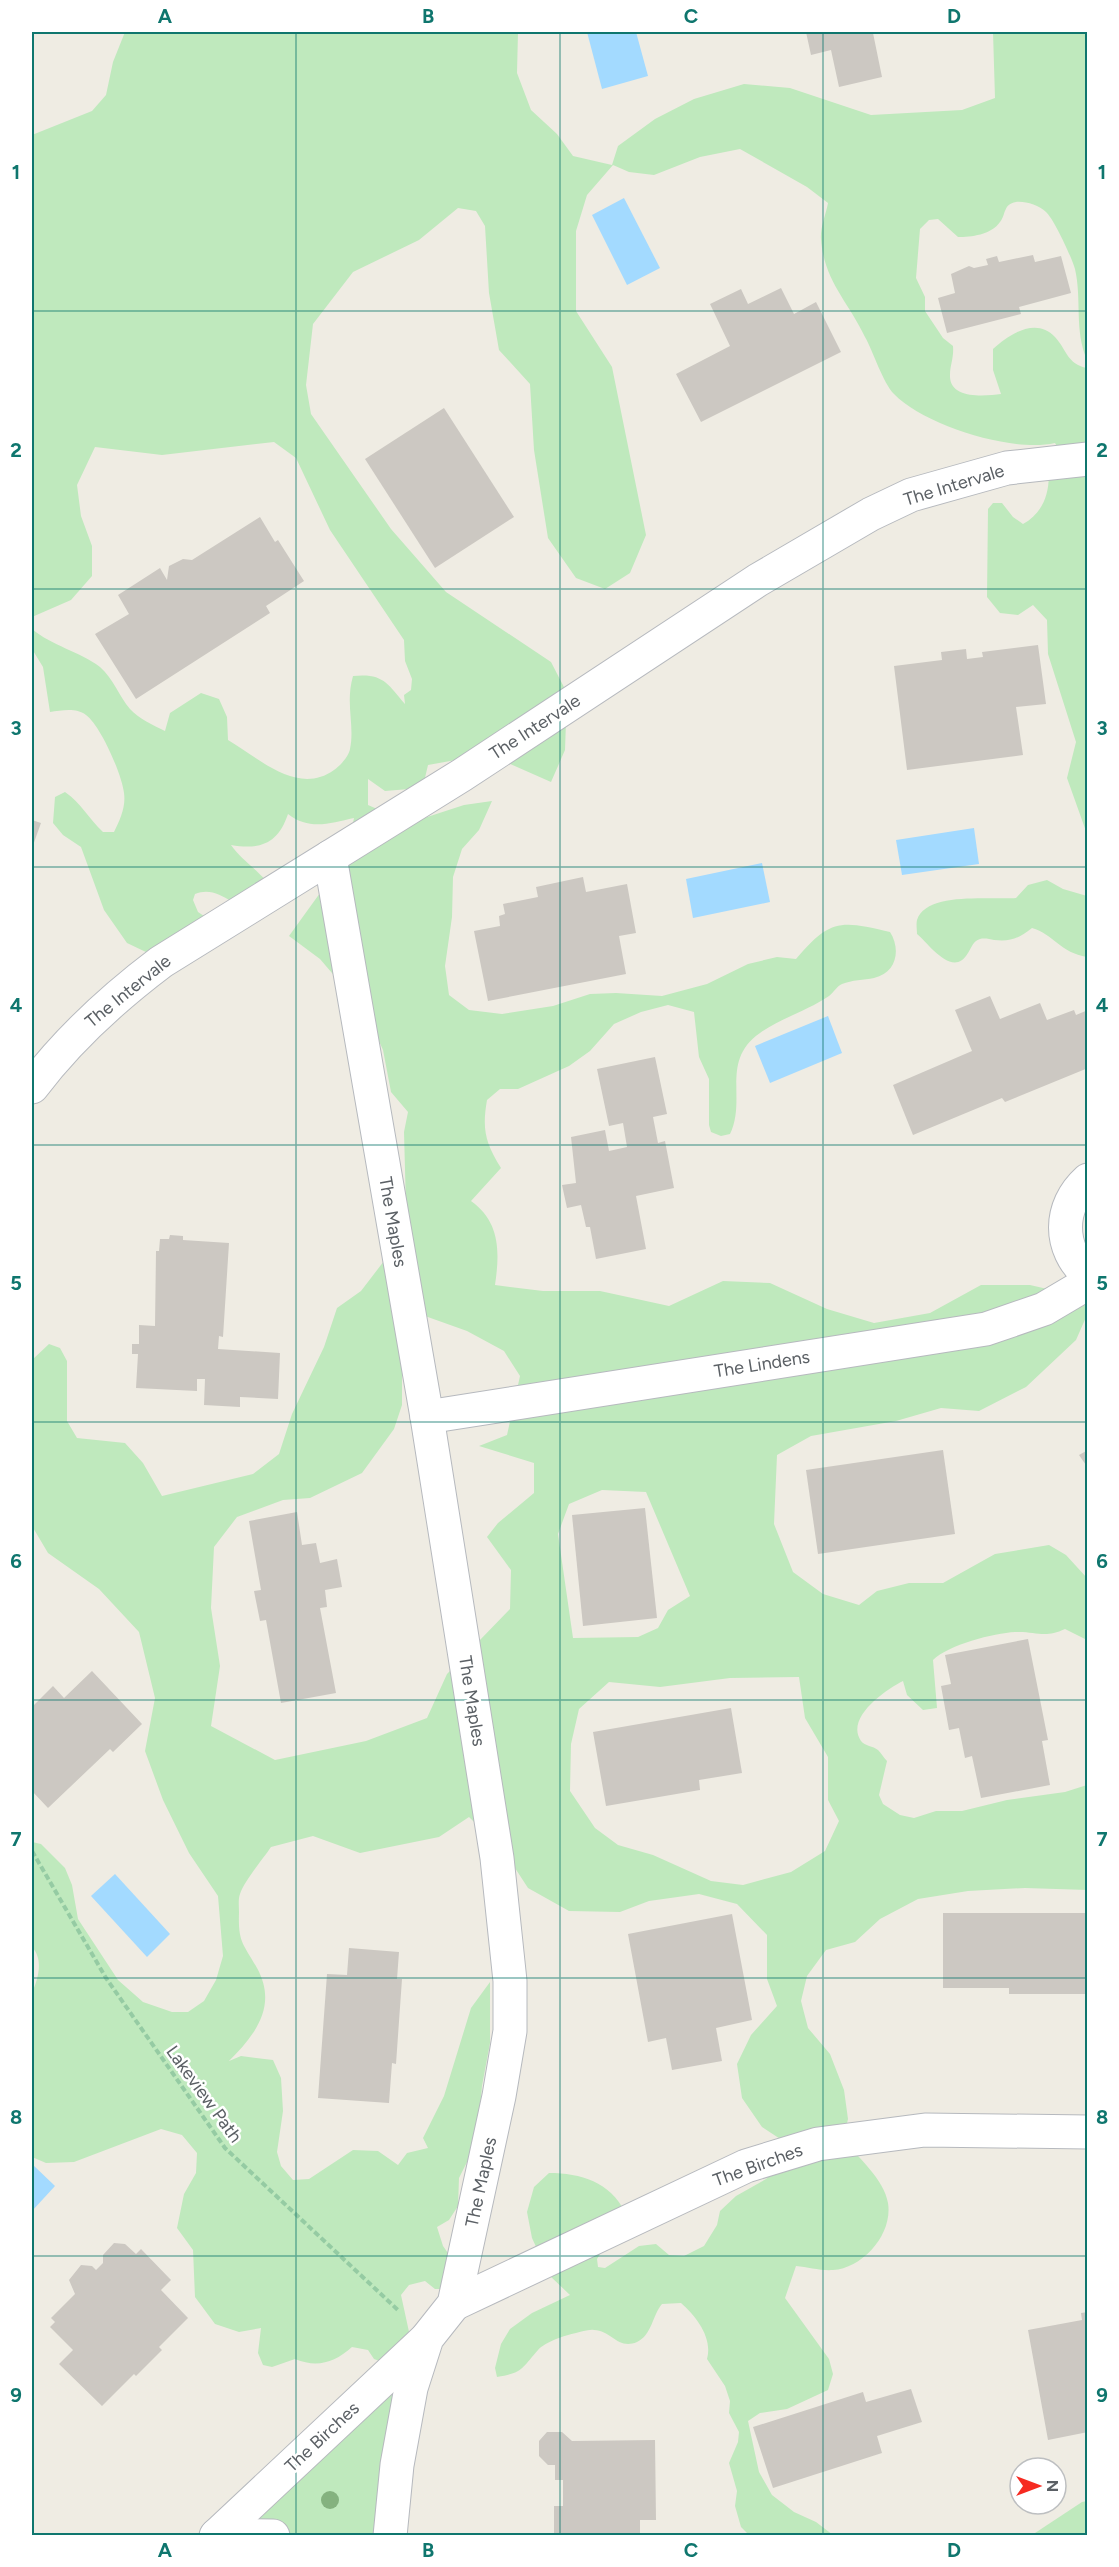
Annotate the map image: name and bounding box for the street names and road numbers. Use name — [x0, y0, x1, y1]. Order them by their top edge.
street label: The Intervale — [901, 459, 1007, 511]
street label: The Intervale — [485, 689, 585, 765]
street label: The Intervale — [81, 950, 175, 1032]
street label: The Maples — [374, 1175, 412, 1269]
street label: The Lindens — [713, 1346, 811, 1382]
street label: The Maples — [454, 1654, 490, 1748]
street label: Lakeview Path — [161, 2041, 247, 2147]
street label: The Maples — [461, 2135, 501, 2229]
street label: The Birches — [710, 2139, 806, 2191]
street label: The Birches — [280, 2397, 364, 2477]

